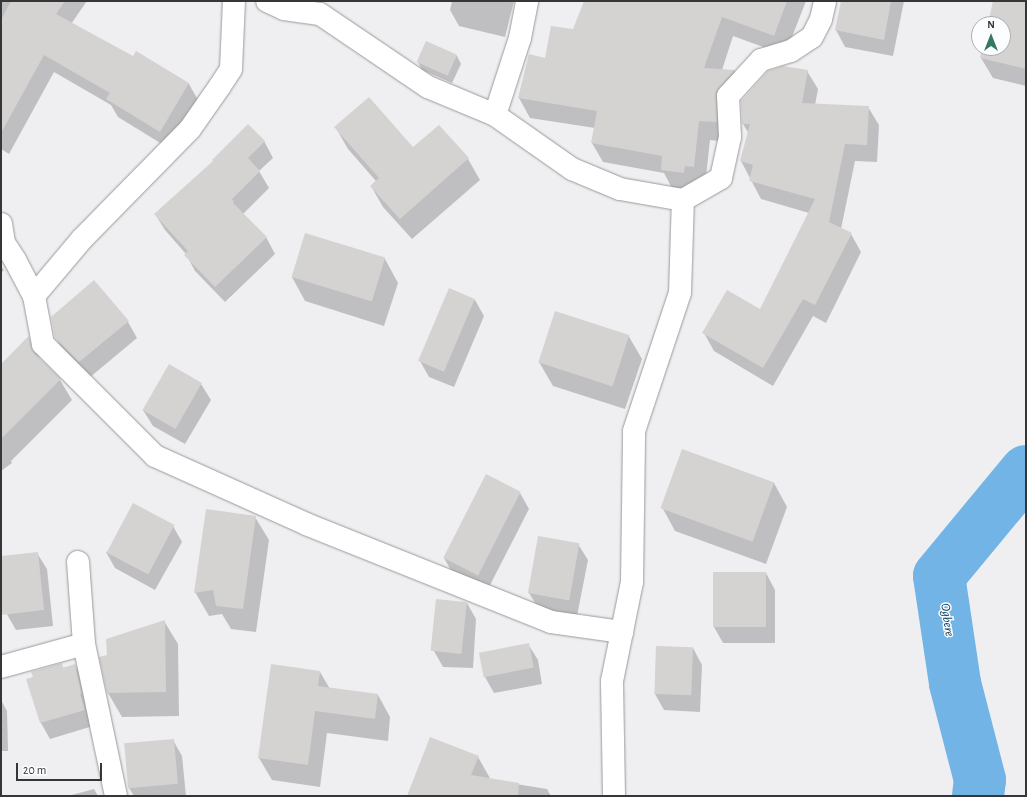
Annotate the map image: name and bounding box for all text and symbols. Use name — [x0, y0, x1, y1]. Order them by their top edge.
north arrow — [971, 16, 1011, 56]
text: N — [987, 19, 995, 30]
water label: Ogbere — [936, 602, 956, 638]
scale bar — [18, 755, 104, 781]
text: 20 m — [23, 764, 46, 776]

